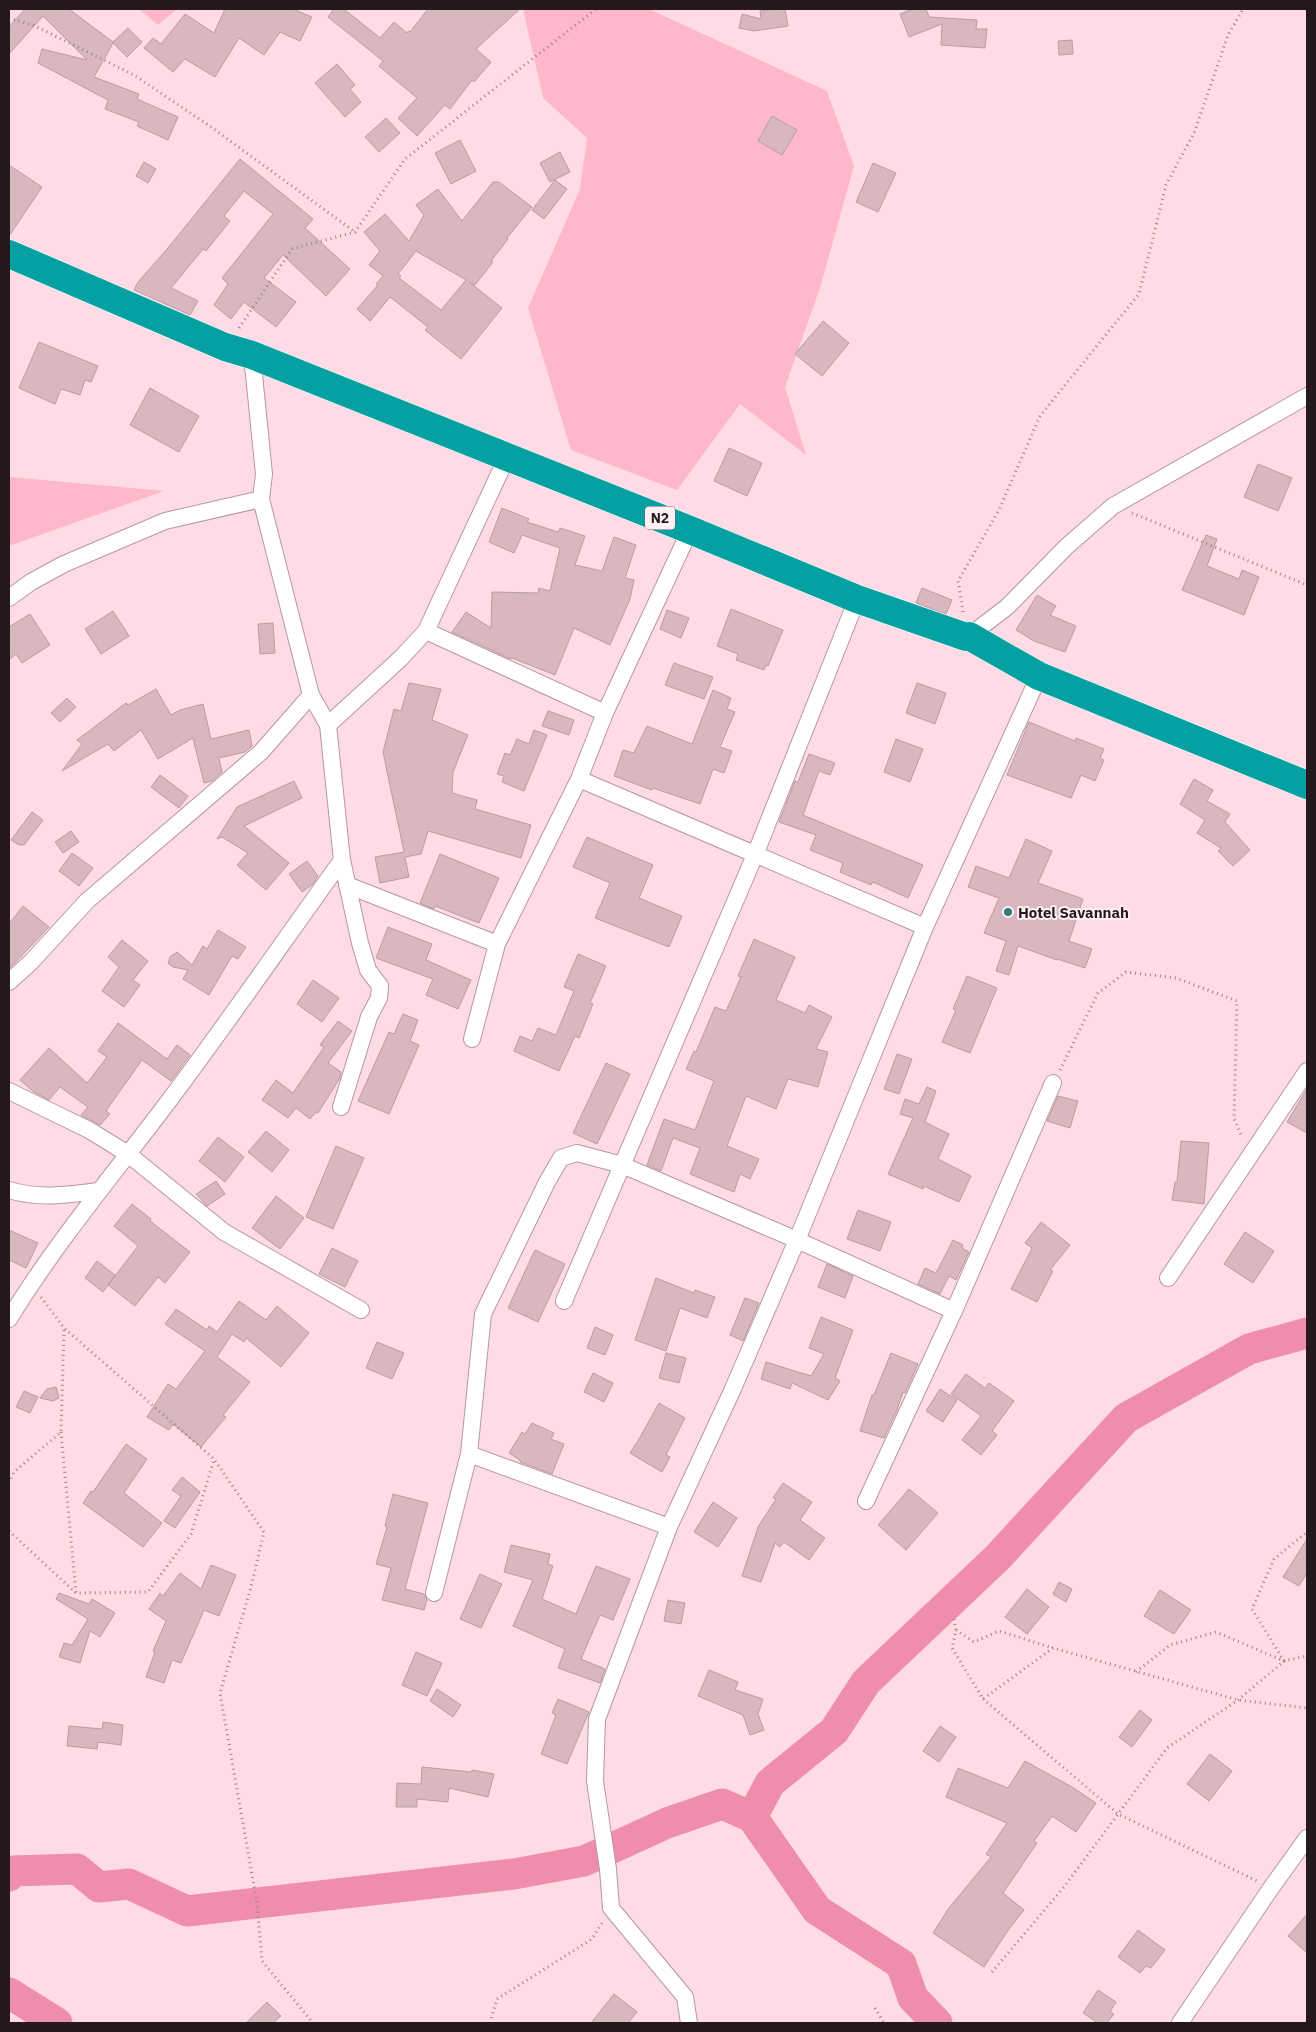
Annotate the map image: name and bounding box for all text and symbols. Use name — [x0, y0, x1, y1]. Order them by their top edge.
road number: N2 — [645, 506, 675, 530]
place label: Hotel Savannah — [1018, 903, 1129, 922]
marker: Hotel Savannah — [1002, 906, 1014, 918]

